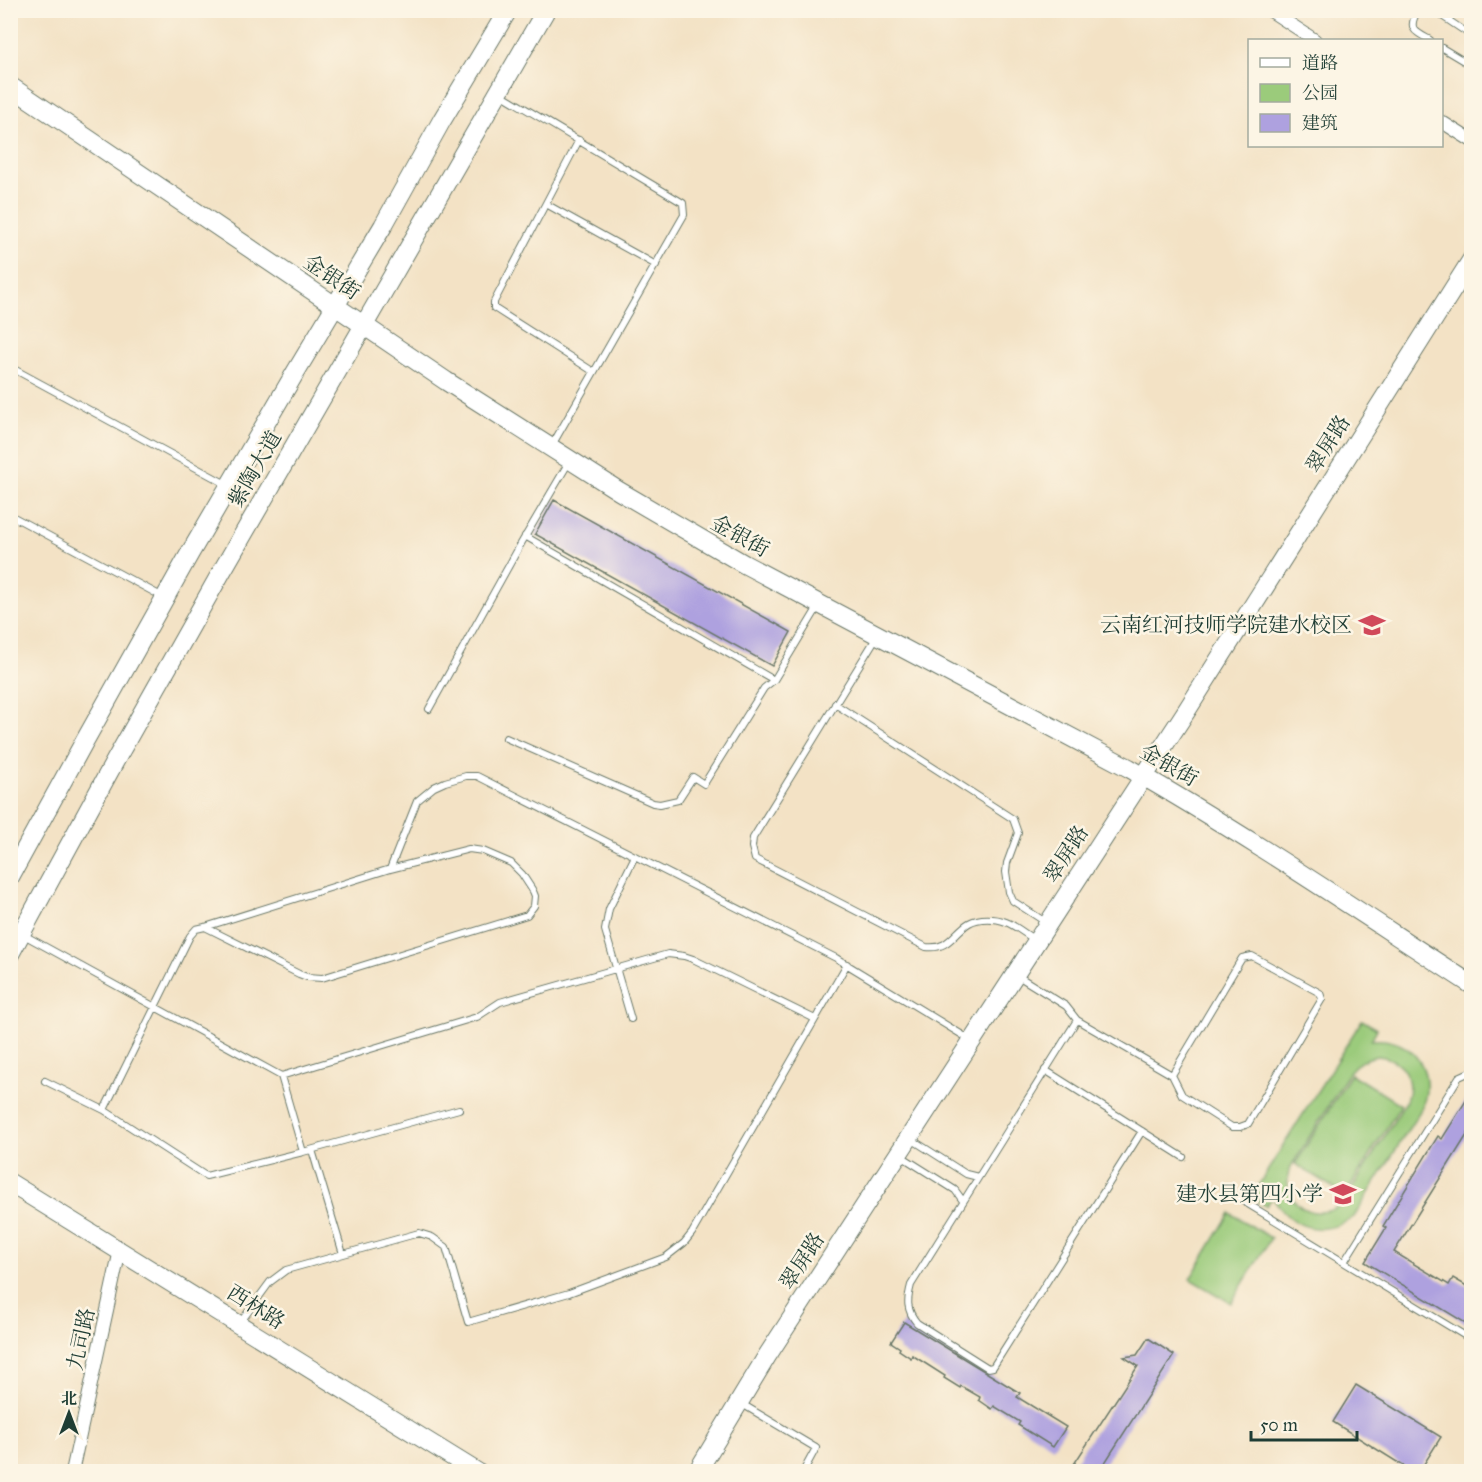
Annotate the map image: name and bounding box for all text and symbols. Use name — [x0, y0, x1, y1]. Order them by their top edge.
legend — [1248, 39, 1443, 147]
text: 道路 — [1302, 52, 1338, 74]
text: 公园 — [1302, 82, 1338, 104]
text: 建筑 — [1302, 112, 1338, 134]
street label: 金银街 — [299, 249, 365, 305]
street label: 翠屏路 — [1300, 410, 1356, 478]
street label: 紫陶大道 — [223, 426, 287, 512]
street label: 金银街 — [706, 509, 774, 563]
school or university icon: 云南红河技师学院建水校区 — [1357, 610, 1387, 640]
place label: 云南红河技师学院建水校区 — [1100, 612, 1352, 638]
street label: 金银街 — [1135, 738, 1203, 792]
street label: 翠屏路 — [1038, 821, 1094, 887]
school or university icon: 建水县第四小学 — [1328, 1179, 1358, 1209]
place label: 建水县第四小学 — [1176, 1181, 1323, 1207]
street label: 翠屏路 — [774, 1228, 830, 1294]
street label: 西林路 — [222, 1279, 290, 1335]
street label: 九司路 — [62, 1305, 100, 1373]
north arrow — [39, 1383, 99, 1443]
text: 北 — [61, 1389, 77, 1408]
scale bar — [1251, 1404, 1358, 1442]
text: 50 m — [1260, 1414, 1298, 1436]

